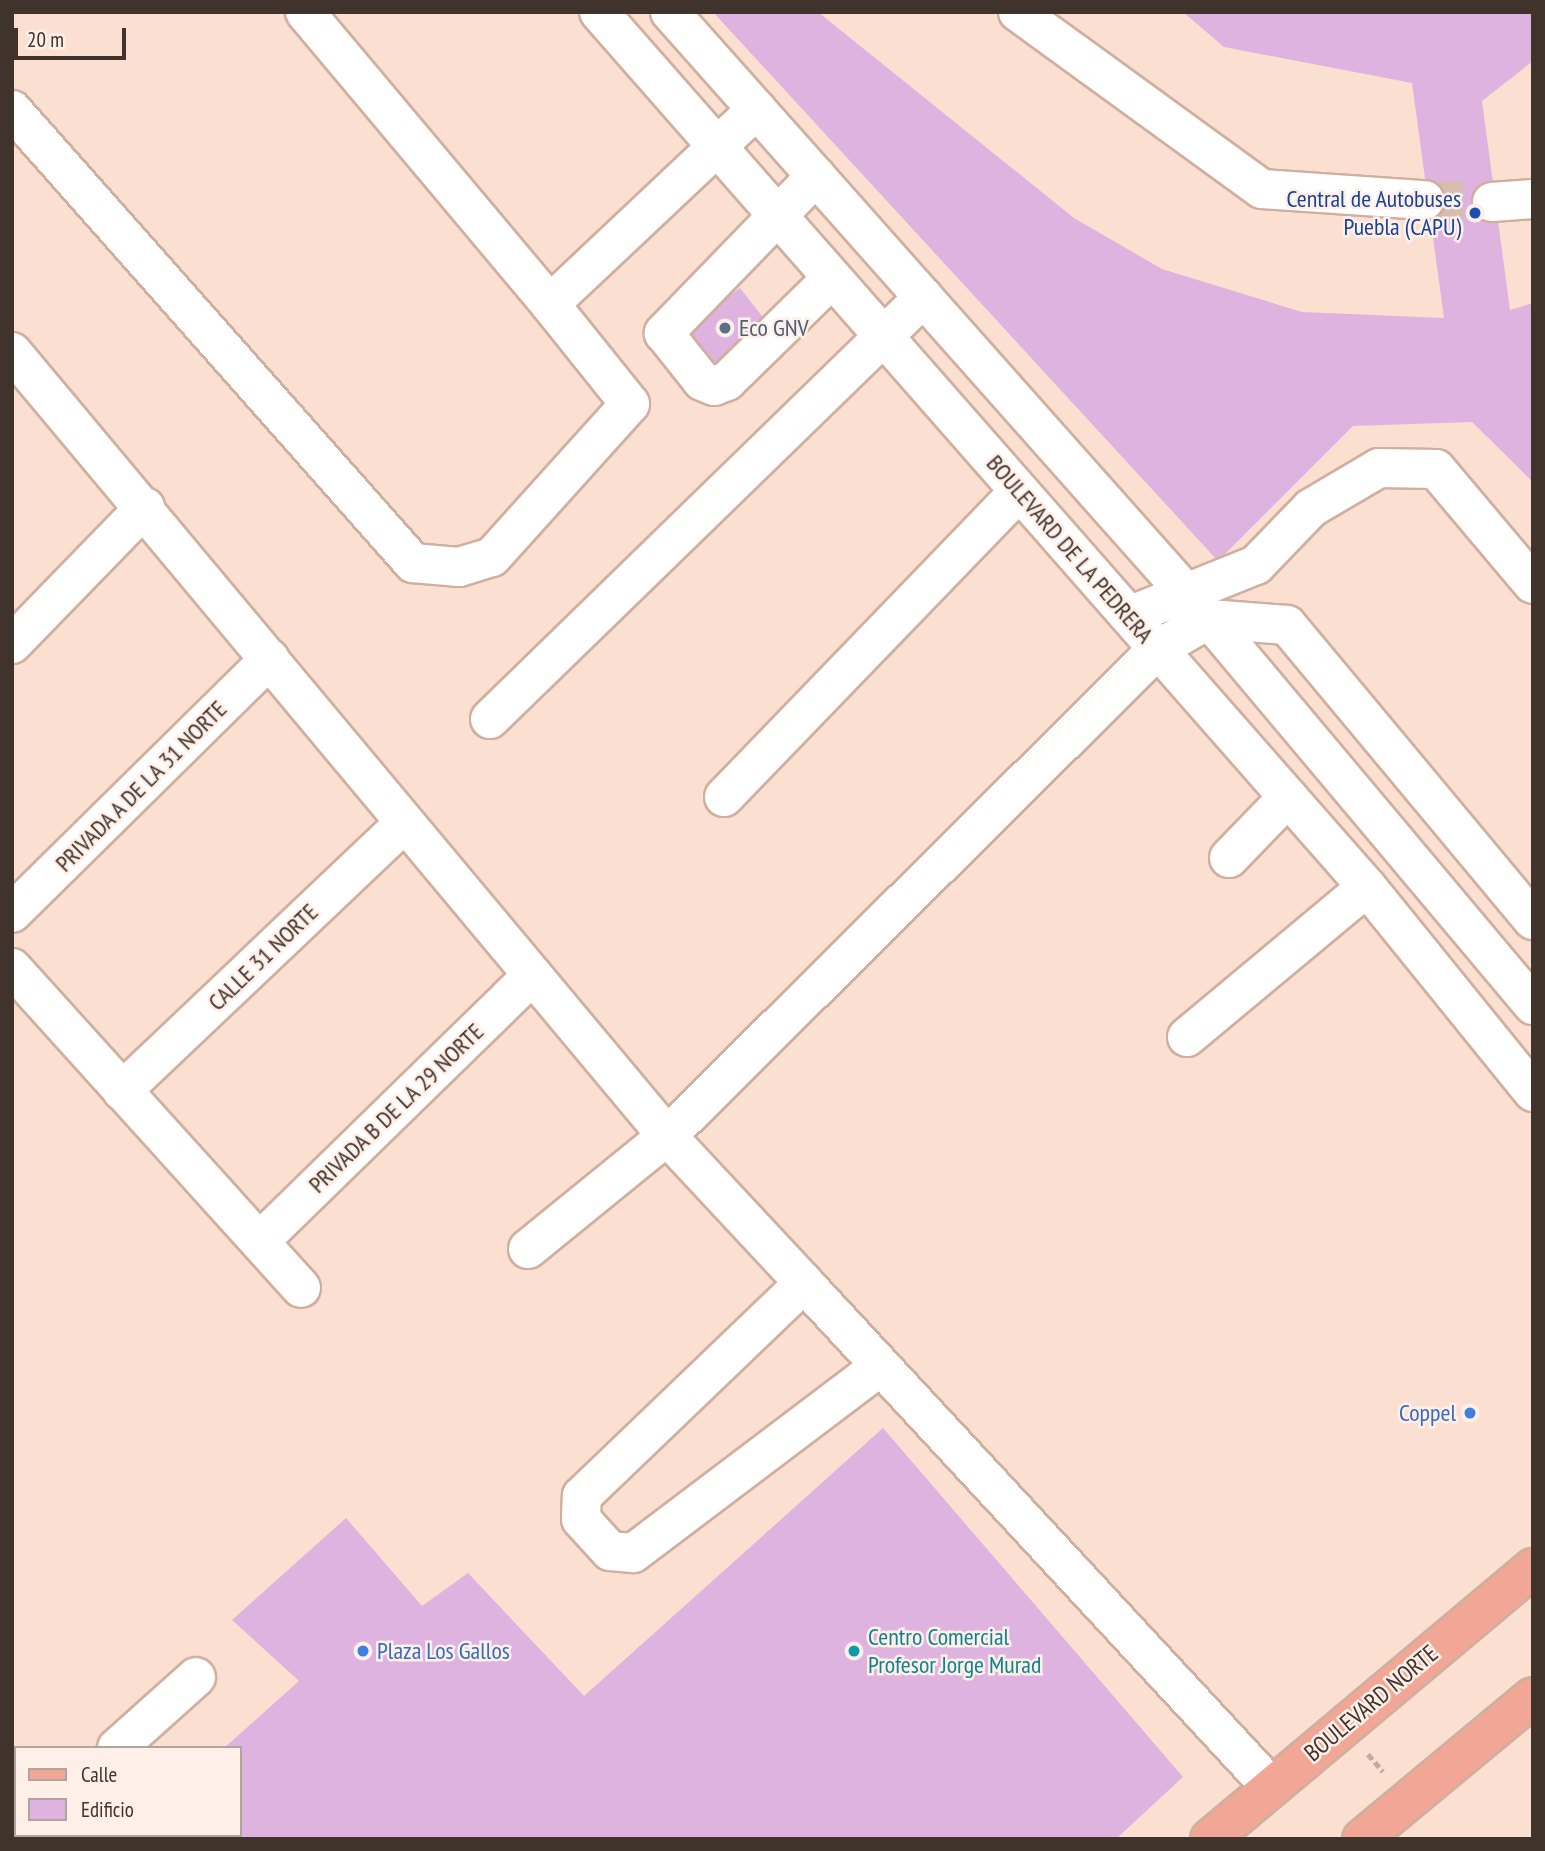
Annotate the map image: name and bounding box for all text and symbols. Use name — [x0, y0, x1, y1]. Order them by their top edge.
scale bar — [18, 14, 130, 58]
text: 20 m — [27, 26, 64, 53]
place label: Central de Autobuses Puebla (CAPU) — [1286, 185, 1461, 241]
marker: Central de Autobuses Puebla (CAPU) — [1467, 205, 1483, 221]
place label: Eco GNV — [739, 314, 809, 342]
marker: Eco GNV — [717, 320, 733, 336]
street label: BOULEVARD DE LA PEDRERA — [980, 449, 1160, 649]
street label: PRIVADA A DE LA 31 NORTE — [48, 693, 234, 879]
street label: CALLE 31 NORTE — [202, 898, 324, 1016]
street label: PRIVADA B DE LA 29 NORTE — [302, 1017, 490, 1199]
place label: Coppel — [1399, 1399, 1456, 1427]
marker: Coppel — [1462, 1405, 1478, 1421]
place label: Centro Comercial Profesor Jorge Murad — [868, 1623, 1041, 1679]
place label: Plaza Los Gallos — [377, 1637, 510, 1665]
street label: BOULEVARD NORTE — [1298, 1639, 1444, 1767]
marker: Plaza Los Gallos — [355, 1643, 371, 1659]
marker: Centro Comercial Profesor Jorge Murad — [846, 1643, 862, 1659]
legend — [14, 1746, 242, 1837]
text: Calle — [81, 1761, 117, 1788]
text: Edificio — [81, 1796, 134, 1823]

